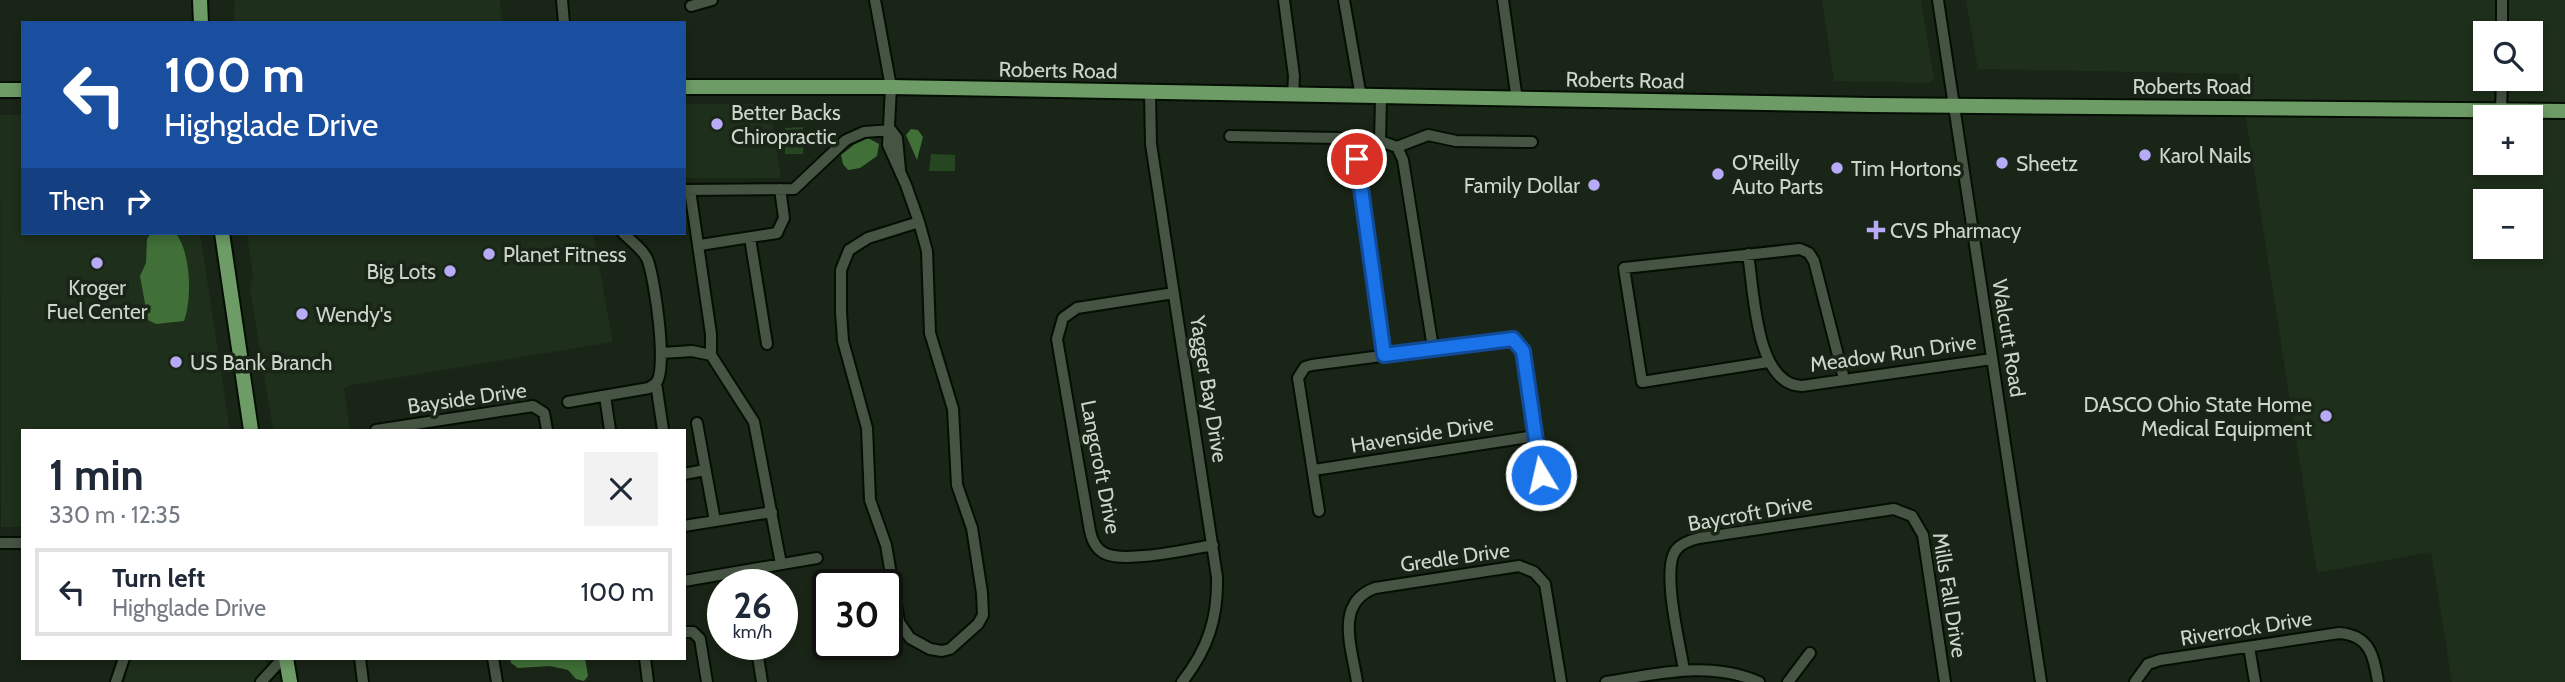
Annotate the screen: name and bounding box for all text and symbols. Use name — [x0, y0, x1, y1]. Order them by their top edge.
map controls — [2473, 21, 2543, 259]
button: search — [2473, 21, 2543, 91]
text: 100 m — [164, 45, 305, 104]
icon: left — [49, 49, 140, 140]
street label: Roberts Road — [998, 56, 1118, 84]
street label: Roberts Road — [1565, 66, 1685, 94]
street label: Roberts Road — [2133, 74, 2251, 99]
place label: Better Backs Chiropractic — [731, 100, 841, 149]
text: Highglade Drive — [164, 105, 378, 144]
button: + — [2473, 105, 2543, 175]
marker: Better Backs Chiropractic — [709, 116, 725, 132]
pin — [1327, 129, 1387, 189]
icon: arrive — [1338, 140, 1376, 178]
place label: Karol Nails — [2159, 143, 2252, 168]
marker: Karol Nails — [2137, 147, 2153, 163]
place label: O'Reilly Auto Parts — [1732, 150, 1823, 199]
place label: Sheetz — [2016, 151, 2078, 176]
marker: Sheetz — [1994, 155, 2010, 171]
place label: Tim Hortons — [1851, 156, 1962, 181]
marker: Tim Hortons — [1829, 160, 1845, 176]
marker: O'Reilly Auto Parts — [1710, 166, 1726, 182]
place label: Family Dollar — [1464, 173, 1580, 198]
marker: Family Dollar — [1586, 177, 1602, 193]
icon: right — [119, 182, 157, 220]
text: Then — [49, 185, 105, 217]
button: − — [2473, 189, 2543, 259]
place label: CVS Pharmacy — [1890, 218, 2022, 243]
marker: CVS Pharmacy — [1868, 222, 1884, 238]
place label: Planet Fitness — [503, 242, 627, 267]
marker: Planet Fitness — [481, 246, 497, 262]
marker: Kroger Fuel Center — [89, 255, 105, 271]
place label: Big Lots — [366, 259, 436, 284]
marker: Big Lots — [442, 263, 458, 279]
place label: Kroger Fuel Center — [47, 275, 148, 324]
street label: Walcutt Road — [1987, 277, 2031, 399]
place label: Wendy's — [316, 302, 392, 327]
marker: Wendy's — [294, 306, 310, 322]
street label: Yagger Bay Drive — [1185, 313, 1233, 464]
street label: Meadow Run Drive — [1808, 329, 1978, 377]
place label: US Bank Branch — [190, 350, 332, 375]
marker: US Bank Branch — [168, 354, 184, 370]
street label: Bayside Drive — [406, 377, 528, 419]
place label: DASCO Ohio State Home Medical Equipment — [2083, 392, 2312, 441]
street label: Langcroft Drive — [1076, 398, 1126, 536]
marker: DASCO Ohio State Home Medical Equipment — [2318, 408, 2334, 424]
street label: Havenside Drive — [1349, 410, 1495, 458]
position arrow — [1504, 438, 1578, 512]
text: 1 min — [49, 449, 144, 501]
button: close — [584, 452, 658, 526]
street label: Baycroft Drive — [1686, 490, 1814, 536]
text: 330 m · 12:35 — [49, 501, 180, 529]
street label: Mills Fall Drive — [1928, 531, 1972, 660]
street label: Gredle Drive — [1399, 537, 1512, 577]
text: Turn left — [112, 562, 205, 594]
speed limit sign: 30 — [812, 569, 903, 660]
icon: left — [53, 573, 91, 611]
text: 100 m — [581, 576, 654, 608]
text: 26 — [733, 584, 772, 627]
text: Highglade Drive — [112, 594, 266, 622]
street label: Riverrock Drive — [2178, 605, 2314, 651]
text: km/h — [733, 621, 772, 643]

